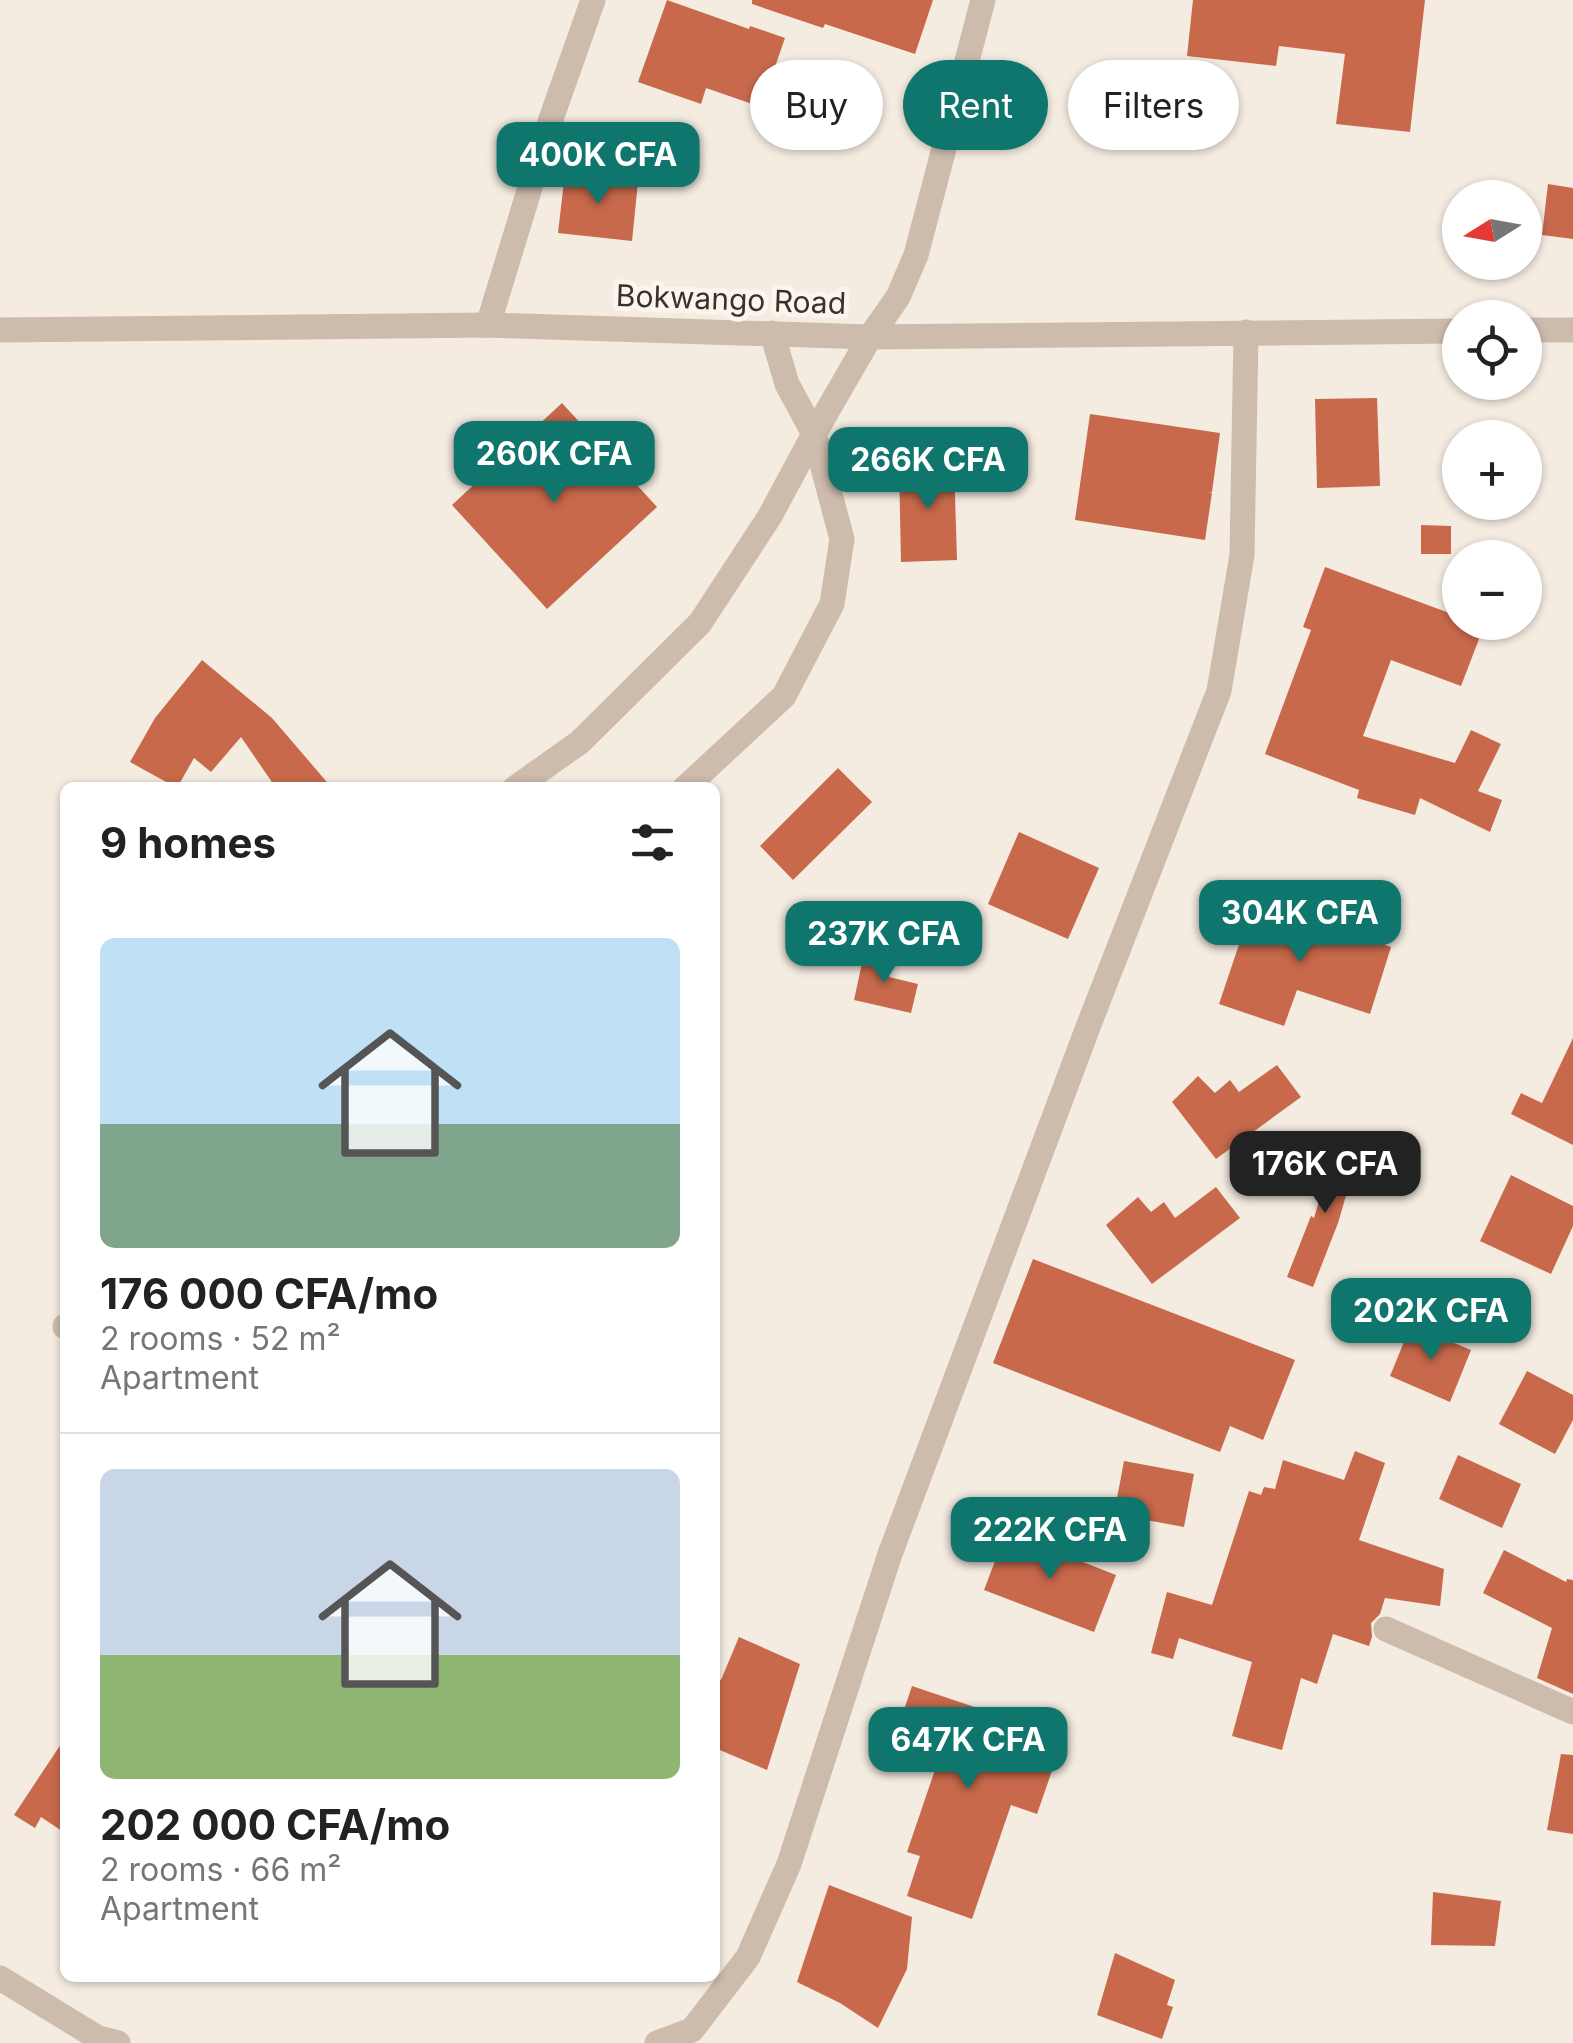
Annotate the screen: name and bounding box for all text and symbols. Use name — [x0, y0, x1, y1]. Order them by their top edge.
chip: Buy — [750, 60, 883, 150]
chip: Rent — [903, 60, 1048, 150]
chip: Filters — [1068, 60, 1239, 150]
pin: 400K CFA — [495, 122, 701, 207]
text: 400K CFA — [519, 135, 677, 174]
north arrow — [1442, 180, 1542, 280]
map controls — [1442, 180, 1542, 640]
street label: Bokwango Road — [615, 277, 847, 321]
button: locate — [1442, 300, 1542, 400]
button: + — [1442, 420, 1542, 520]
pin: 260K CFA — [451, 421, 657, 506]
pin: 266K CFA — [825, 427, 1031, 512]
text: 260K CFA — [476, 434, 632, 473]
text: 266K CFA — [850, 440, 1006, 479]
button: − — [1442, 540, 1542, 640]
icon: filters — [625, 815, 680, 870]
text: 9 homes — [100, 817, 276, 868]
pin: 304K CFA — [1197, 880, 1403, 965]
text: 304K CFA — [1221, 893, 1379, 932]
pin: 237K CFA — [781, 901, 987, 986]
text: 237K CFA — [807, 914, 961, 953]
icon: home — [300, 1003, 480, 1183]
pin: 176K CFA — [1222, 1131, 1428, 1216]
text: 176K CFA — [1252, 1144, 1398, 1183]
text: 176 000 CFA/mo — [100, 1268, 438, 1319]
pin: 202K CFA — [1328, 1278, 1534, 1363]
text: 202K CFA — [1353, 1291, 1509, 1330]
text: 2 rooms · 52 m² — [100, 1319, 341, 1358]
text: Apartment — [100, 1358, 259, 1397]
pin: 222K CFA — [947, 1497, 1153, 1582]
text: 222K CFA — [973, 1510, 1127, 1549]
icon: home — [300, 1534, 480, 1714]
pin: 647K CFA — [865, 1707, 1071, 1792]
text: 647K CFA — [890, 1720, 1046, 1759]
text: 202 000 CFA/mo — [100, 1799, 450, 1850]
text: 2 rooms · 66 m² — [100, 1850, 341, 1889]
text: Apartment — [100, 1889, 259, 1928]

